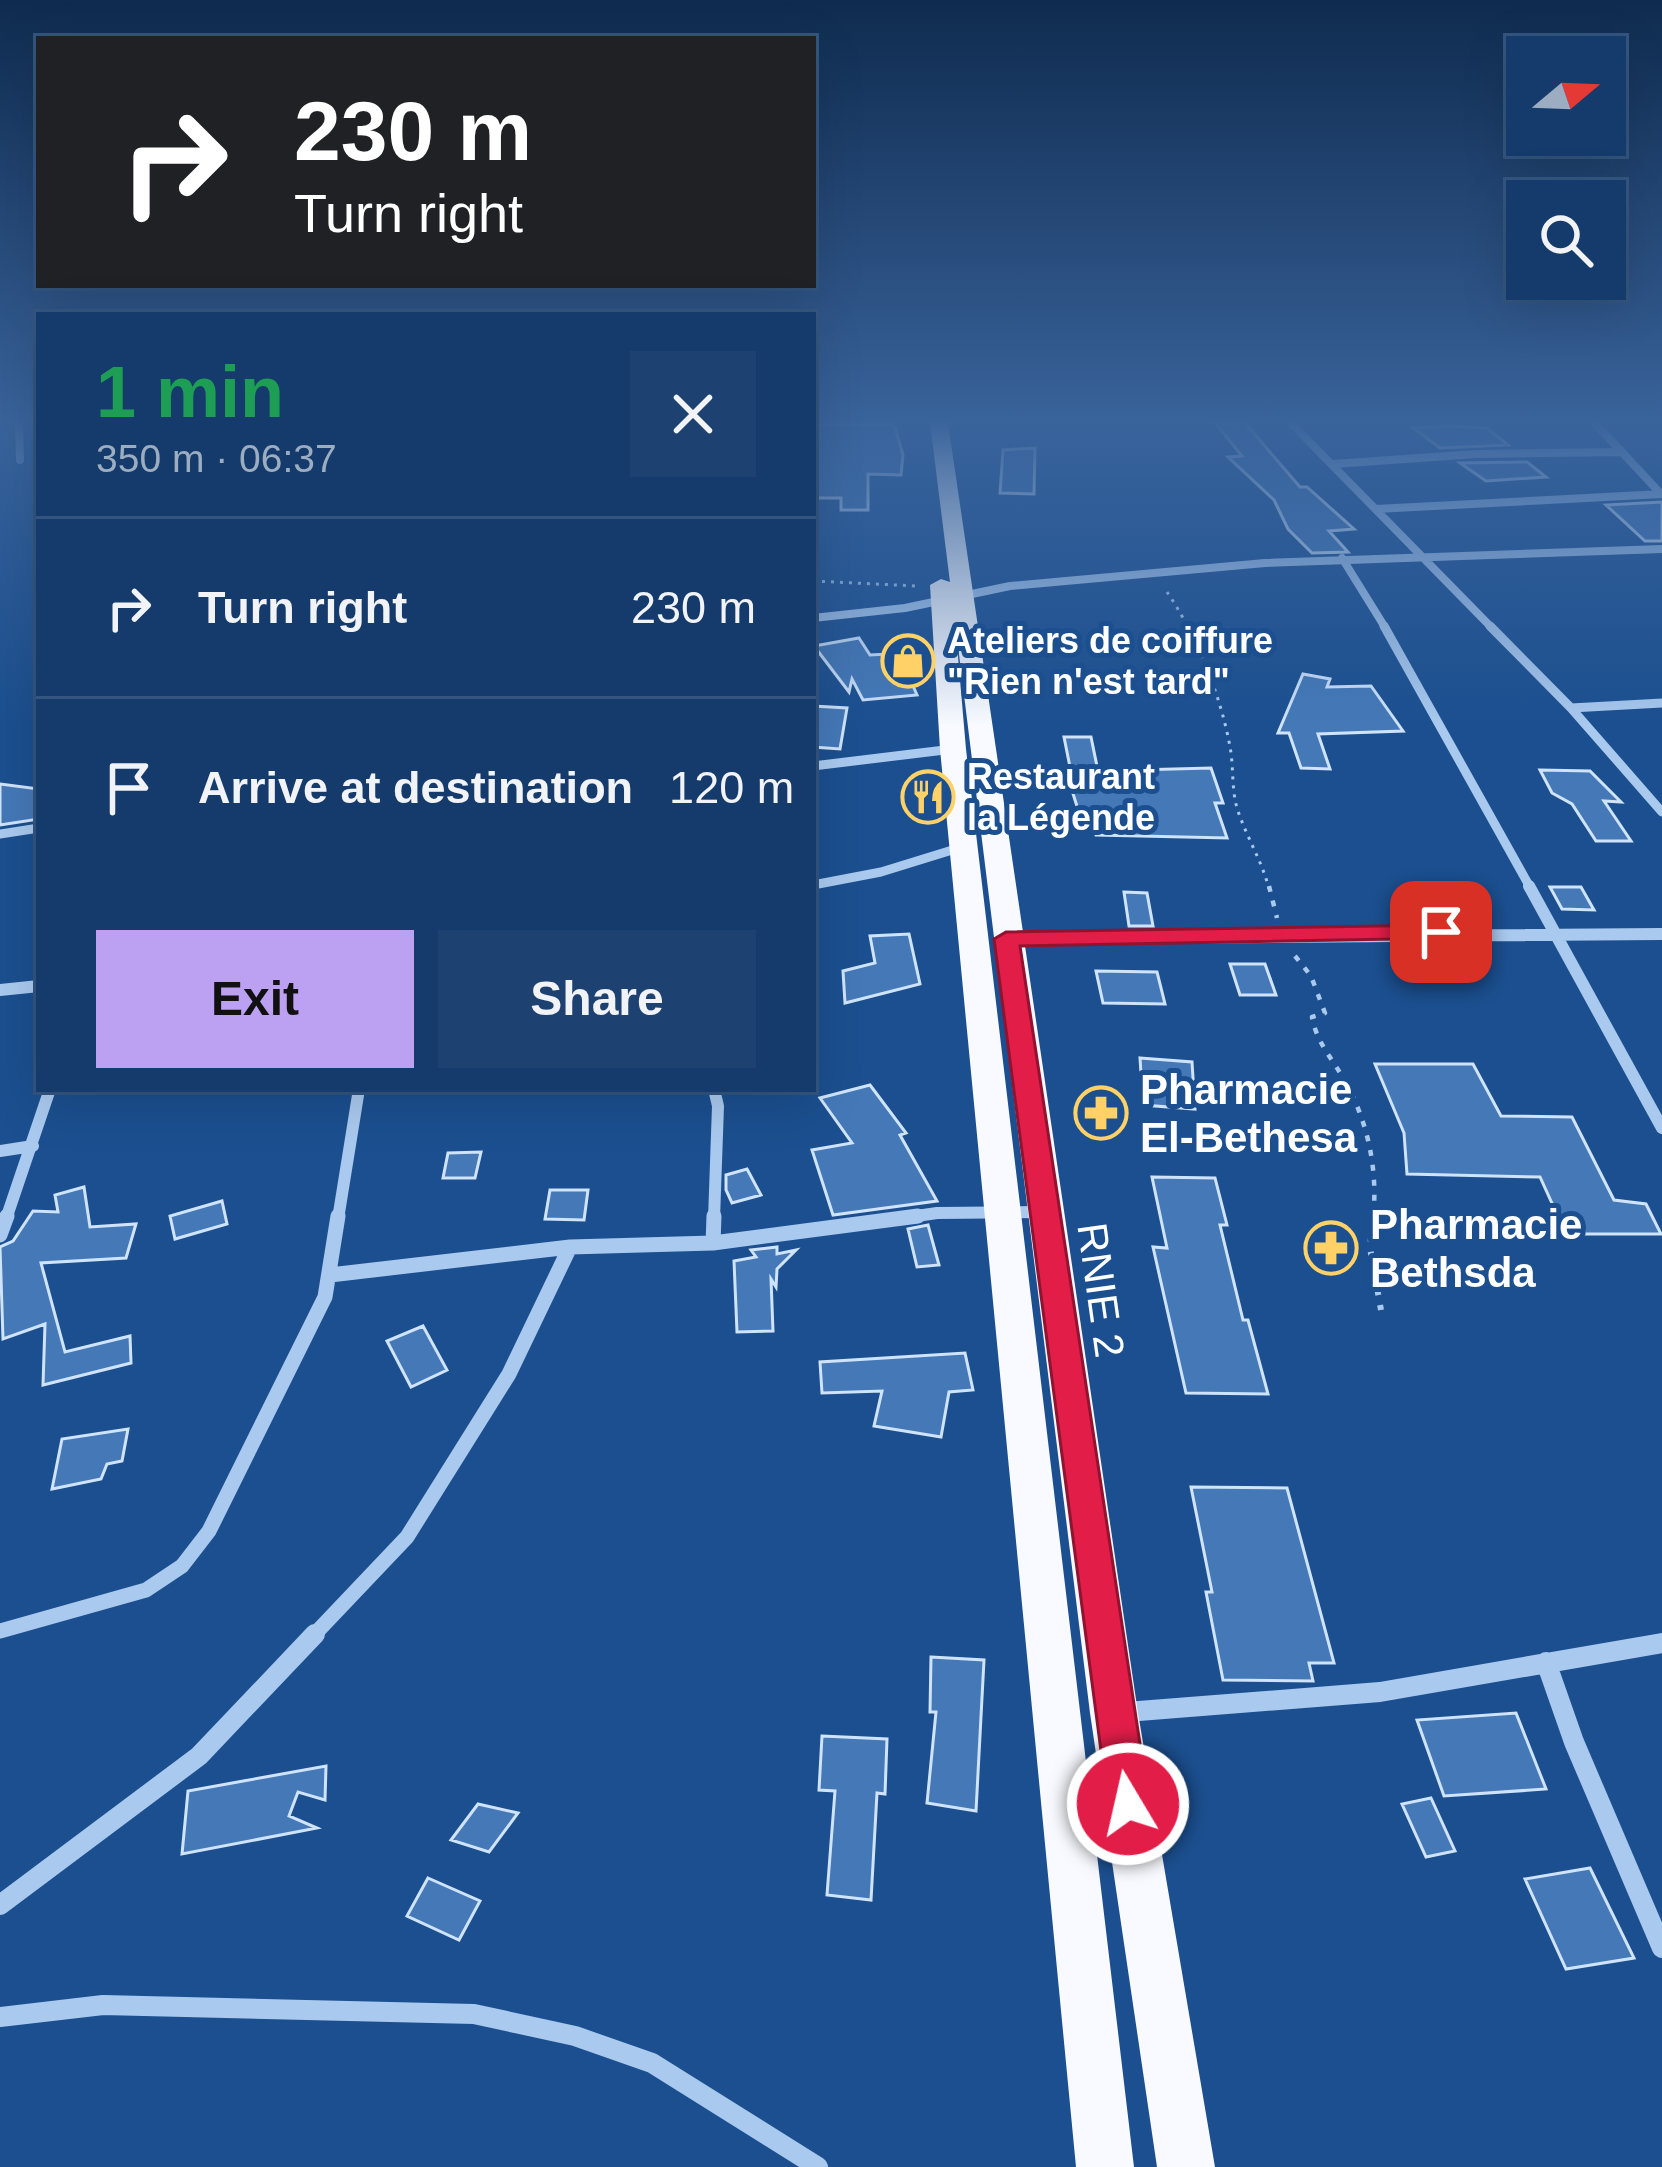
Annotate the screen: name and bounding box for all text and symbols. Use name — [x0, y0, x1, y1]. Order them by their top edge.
north arrow — [1506, 36, 1626, 156]
map controls — [1506, 36, 1626, 300]
icon: right — [96, 84, 252, 240]
text: 230 m — [294, 84, 532, 178]
button: search — [1506, 180, 1626, 300]
text: Turn right — [294, 183, 523, 243]
button: close — [630, 351, 756, 477]
text: 1 min — [96, 352, 284, 432]
text: 350 m · 06:37 — [96, 437, 337, 480]
icon: right — [96, 575, 162, 641]
text: Turn right — [198, 582, 407, 633]
text: 230 m — [631, 582, 756, 633]
place label: Ateliers de coiffure "Rien n'est tard" — [947, 620, 1273, 702]
shop icon: Ateliers de coiffure "Rien n'est tard" — [880, 633, 936, 689]
icon: arrive — [96, 755, 162, 821]
place label: Restaurant la Légende — [967, 756, 1155, 838]
text: Arrive at destination — [198, 762, 633, 813]
text: 120 m — [669, 762, 794, 813]
restaurant icon: Restaurant la Légende — [900, 769, 956, 825]
pin — [1390, 881, 1492, 983]
icon: arrive — [1408, 899, 1474, 965]
button: Exit — [96, 930, 414, 1068]
button: Share — [438, 930, 756, 1068]
place label: Pharmacie El-Bethesa — [1140, 1066, 1358, 1161]
pharmacy icon: Pharmacie El-Bethesa — [1073, 1085, 1129, 1141]
place label: Pharmacie Bethsda — [1370, 1201, 1582, 1296]
street label: RNIE 2 — [1068, 1220, 1134, 1360]
pharmacy icon: Pharmacie Bethsda — [1303, 1220, 1359, 1276]
position arrow — [1065, 1741, 1191, 1867]

